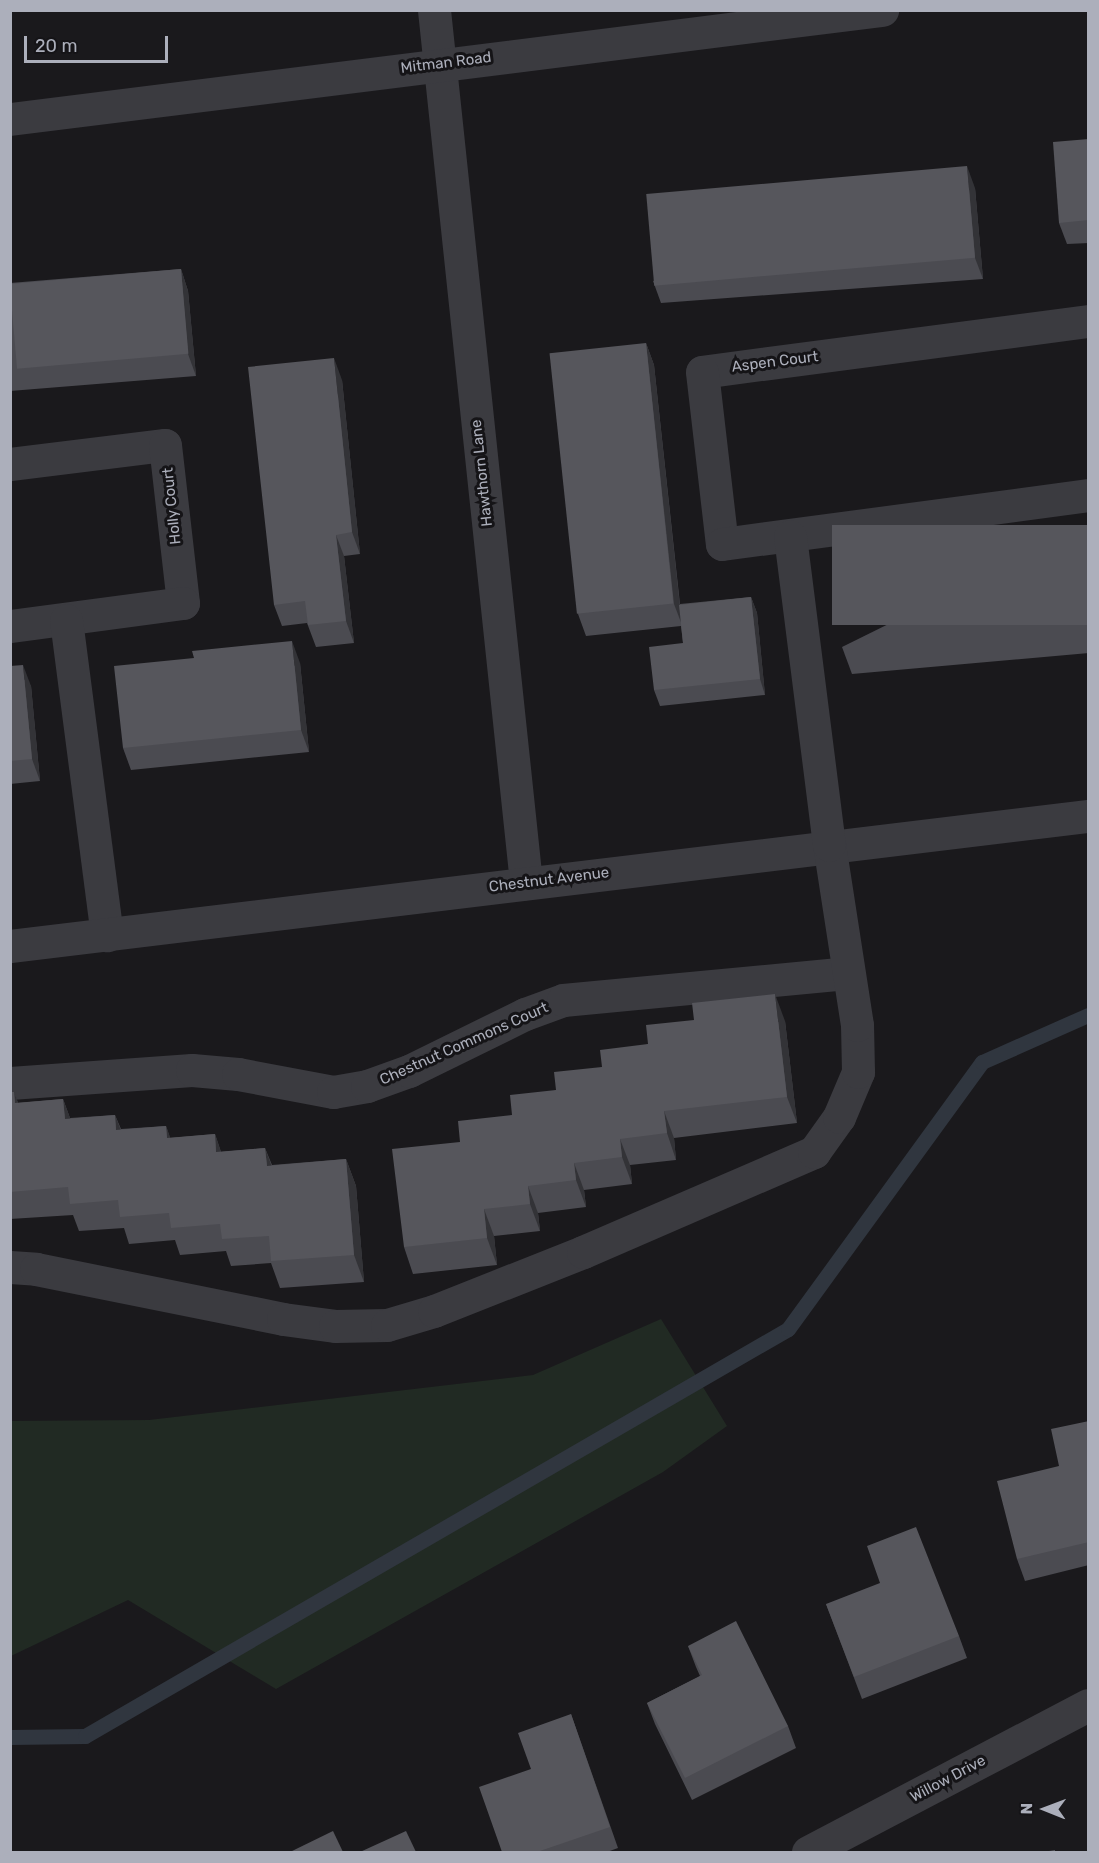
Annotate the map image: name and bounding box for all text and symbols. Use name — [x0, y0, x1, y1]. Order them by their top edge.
scale bar — [27, 24, 171, 62]
text: 20 m — [35, 35, 77, 57]
street label: Mitman Road — [400, 49, 492, 77]
street label: Aspen Court — [731, 348, 819, 376]
street label: Hawthorn Lane — [467, 419, 497, 527]
street label: Holly Court — [159, 466, 185, 546]
street label: Chestnut Avenue — [488, 864, 610, 896]
street label: Chestnut Commons Court — [377, 999, 551, 1089]
street label: Willow Drive — [907, 1752, 989, 1806]
north arrow — [1015, 1779, 1075, 1839]
text: N — [1017, 1803, 1036, 1815]

